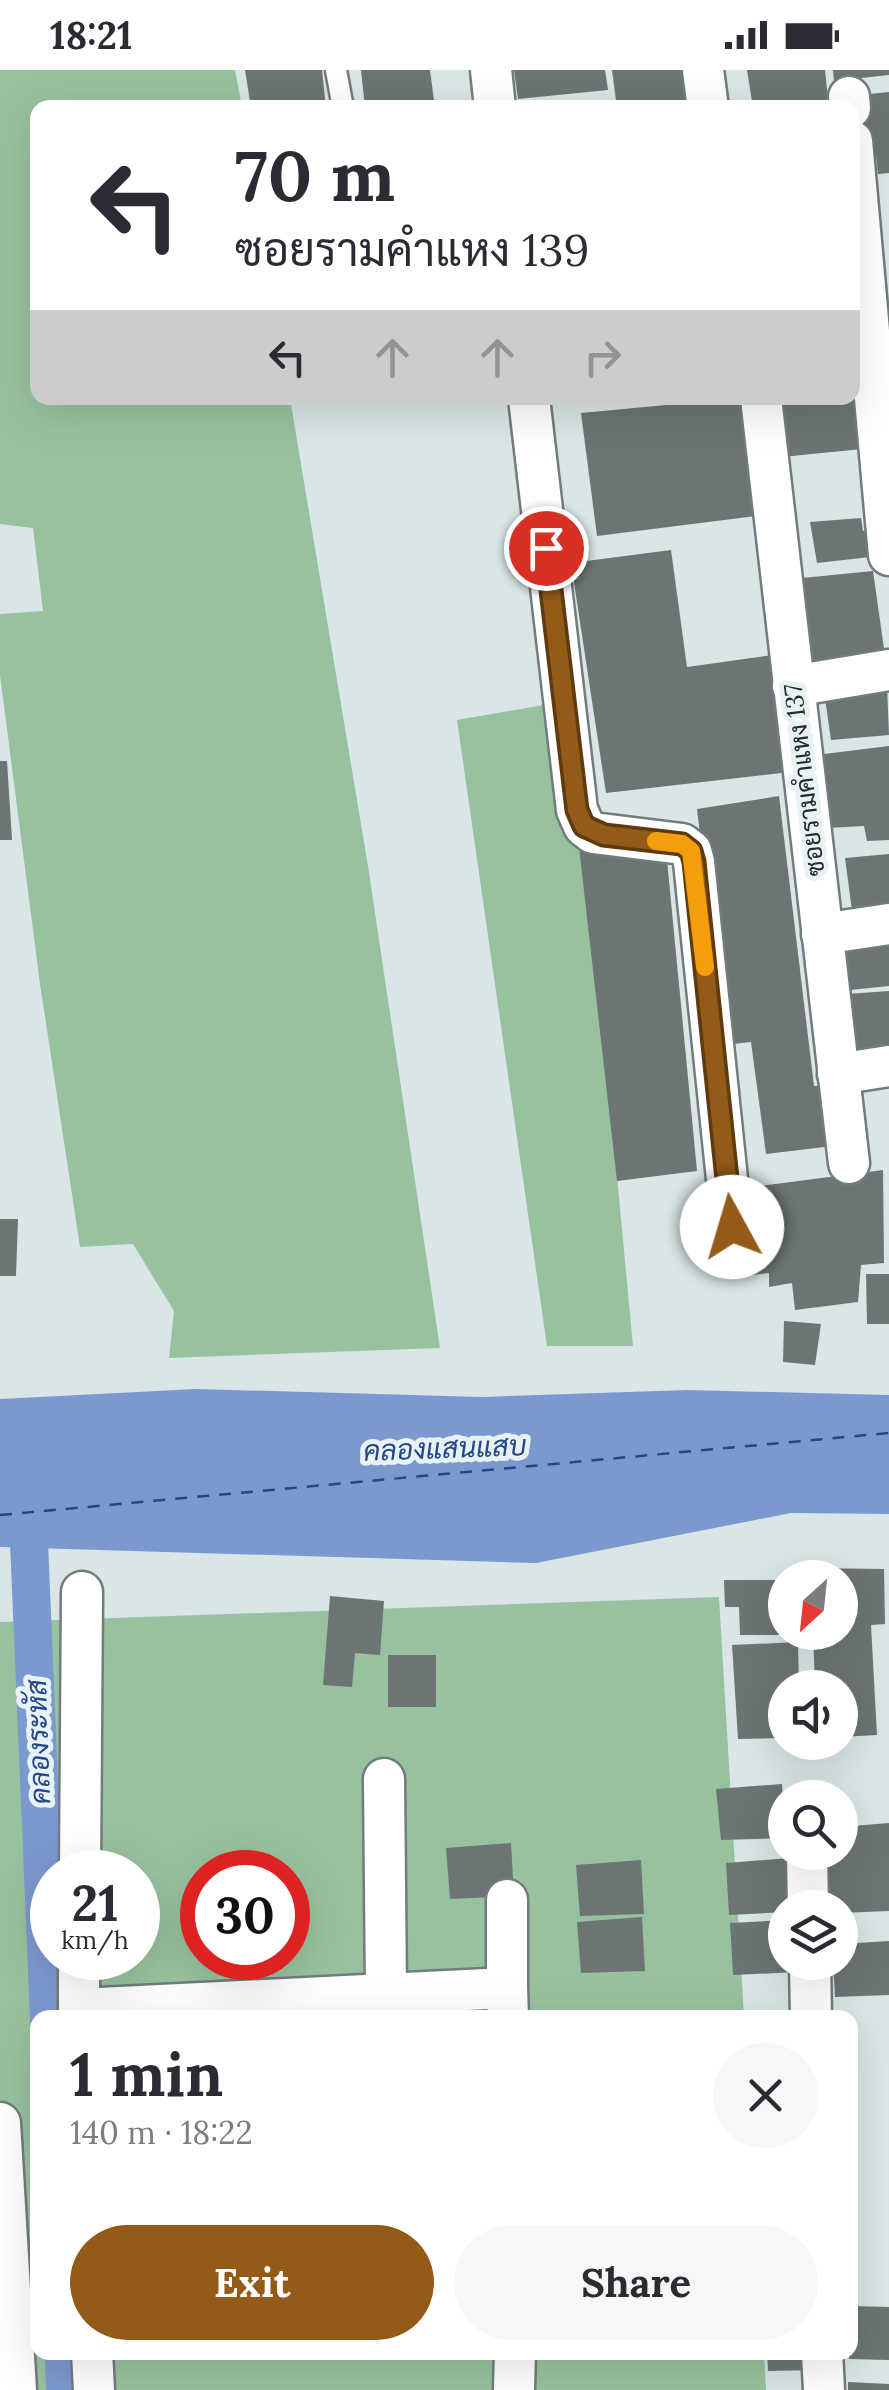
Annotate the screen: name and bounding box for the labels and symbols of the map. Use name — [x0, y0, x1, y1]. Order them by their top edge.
pin — [504, 506, 589, 591]
street label: ซอยรามคำแหง 137 — [776, 682, 832, 878]
position arrow — [680, 1175, 784, 1279]
water label: คลองแสนแสบ — [363, 1427, 527, 1469]
north arrow — [768, 1560, 858, 1650]
water label: คลองระหัส — [18, 1678, 58, 1805]
speed limit sign: 30 — [180, 1850, 310, 1980]

